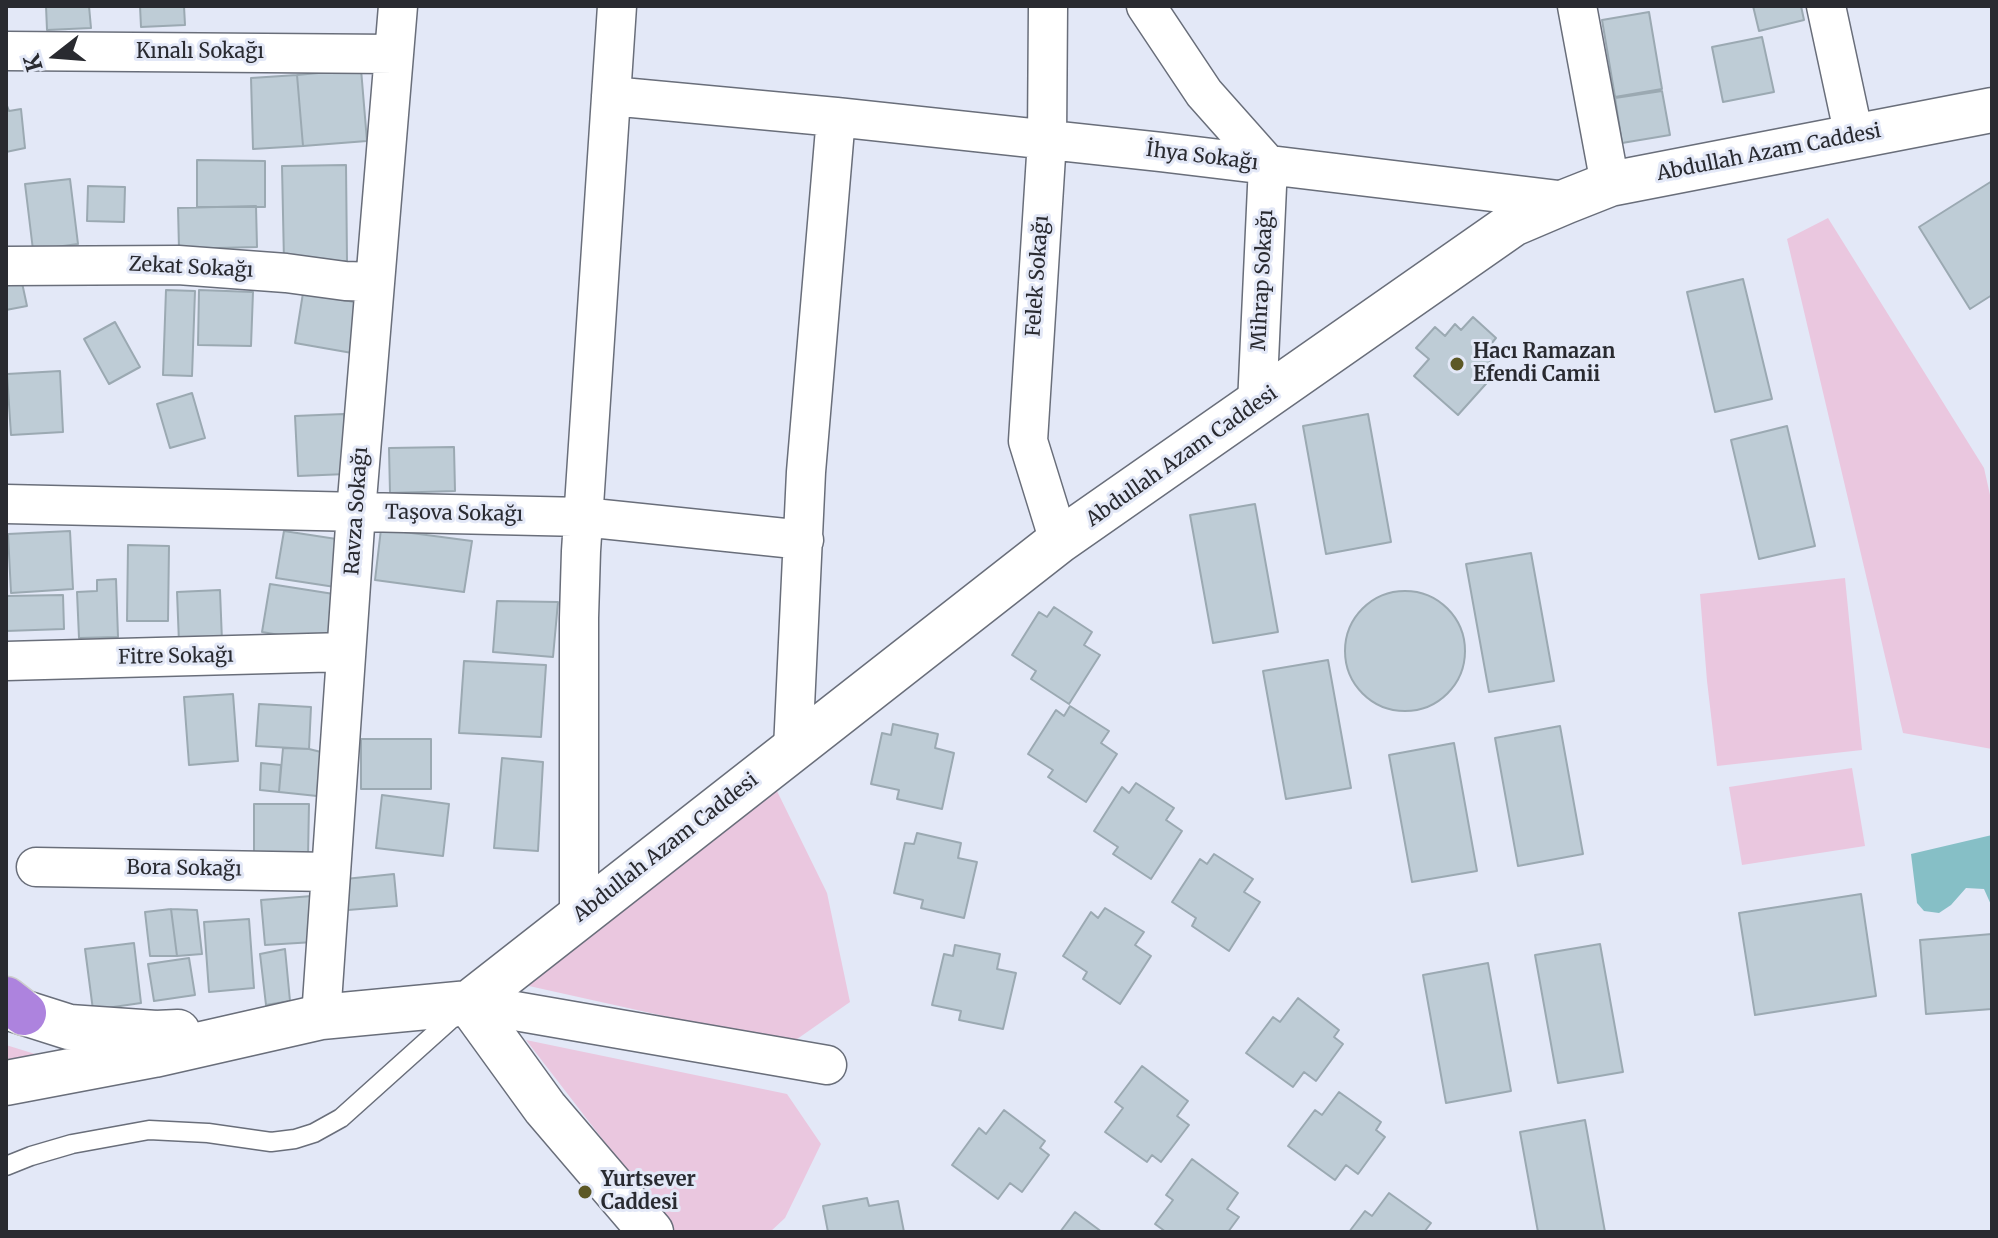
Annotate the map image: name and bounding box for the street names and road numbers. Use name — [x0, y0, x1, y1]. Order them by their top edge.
street label: Kınalı Sokağı — [136, 40, 264, 64]
street label: Abdullah Azam Caddesi — [1655, 119, 1883, 187]
street label: İhya Sokağı — [1145, 138, 1259, 176]
street label: Mihrap Sokağı — [1247, 209, 1279, 351]
street label: Felek Sokağı — [1022, 215, 1054, 337]
street label: Zekat Sokağı — [128, 253, 254, 283]
street label: Abdullah Azam Caddesi — [1082, 382, 1282, 532]
street label: Ravza Sokağı — [341, 446, 373, 576]
street label: Taşova Sokağı — [385, 501, 523, 527]
street label: Fitre Sokağı — [118, 644, 234, 670]
street label: Abdullah Azam Caddesi — [569, 768, 763, 928]
street label: Bora Sokağı — [126, 856, 242, 882]

